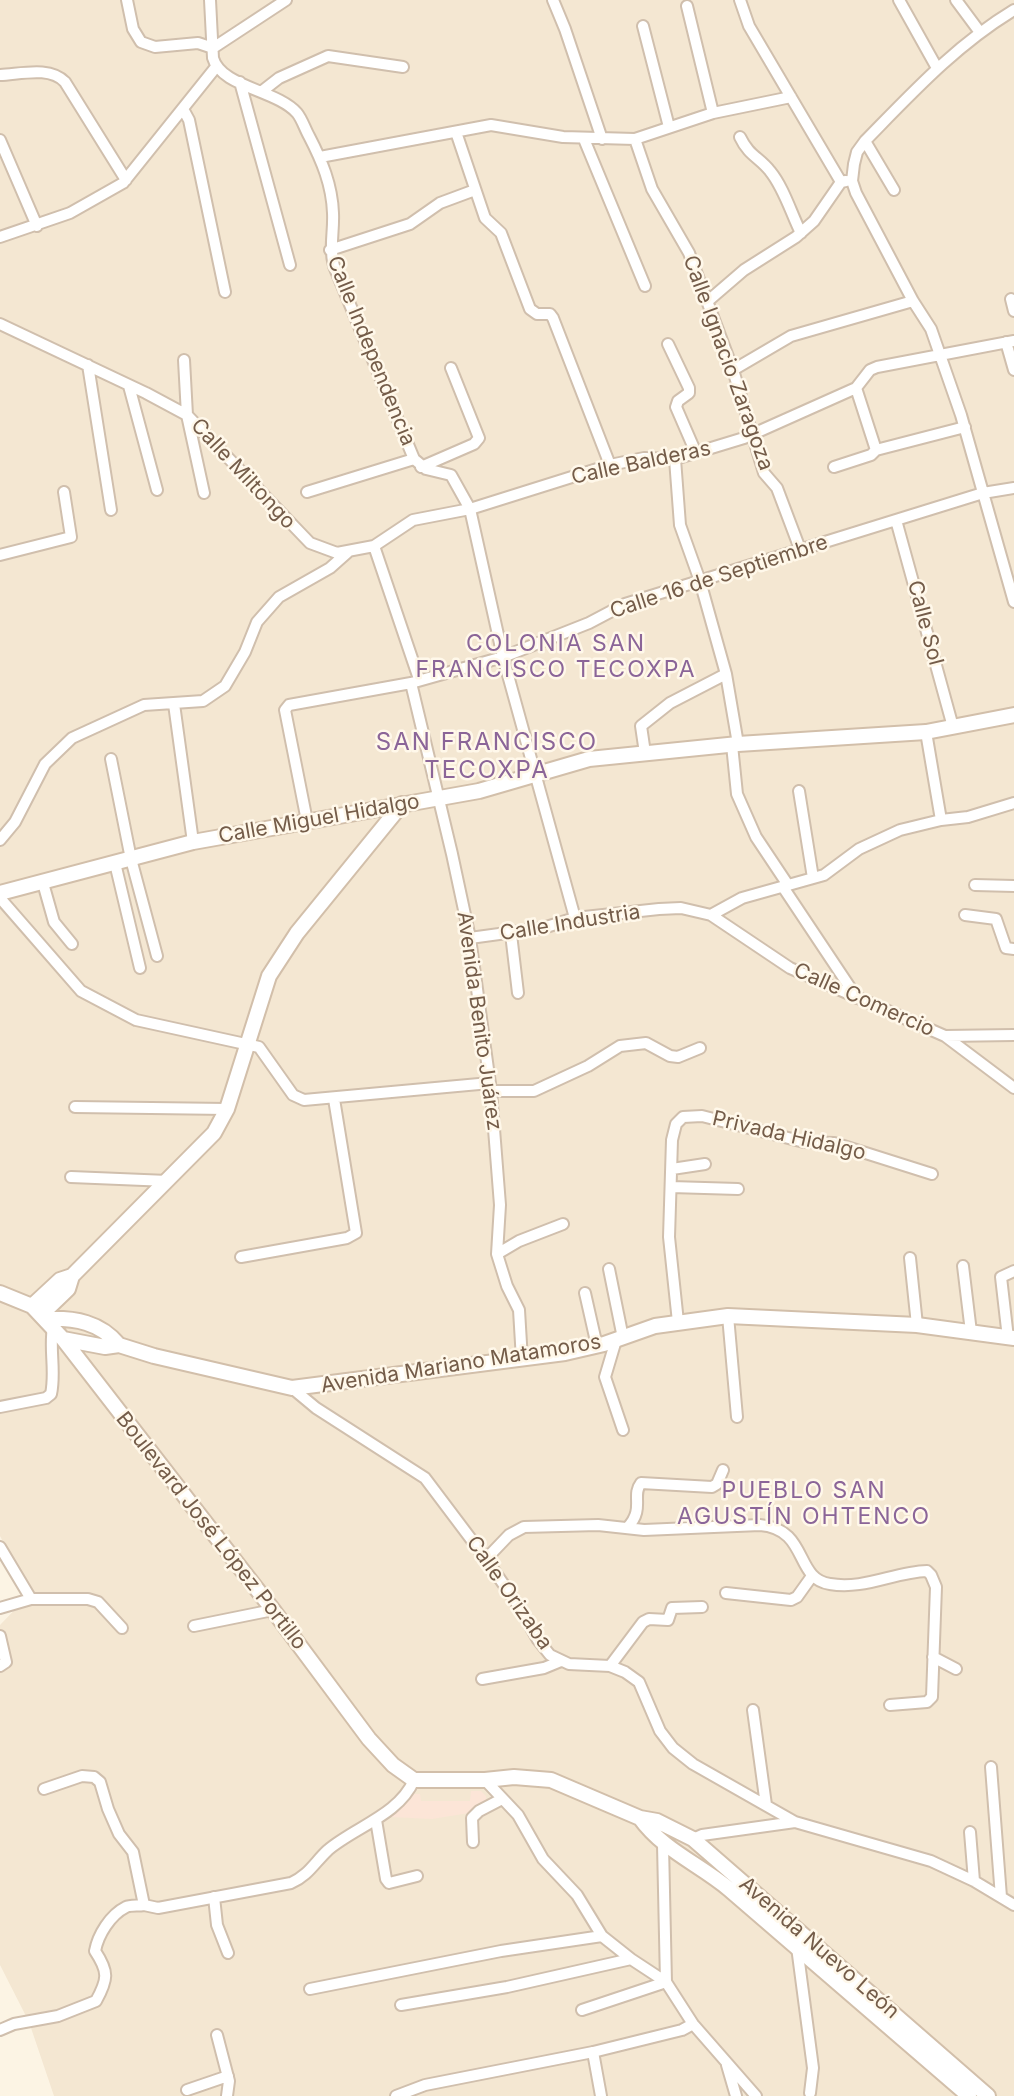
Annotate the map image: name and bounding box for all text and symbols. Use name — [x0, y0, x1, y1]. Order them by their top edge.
street label: Calle Independencia — [321, 252, 421, 450]
street label: Calle Ignacio Zaragoza — [677, 252, 779, 474]
street label: Calle Miltongo — [185, 413, 301, 535]
street label: Calle Balderas — [569, 436, 713, 490]
street label: Calle 16 de Septiembre — [607, 530, 831, 624]
street label: Calle Sol — [902, 578, 948, 668]
district label: COLONIA SAN FRANCISCO TECOXPA — [418, 630, 694, 684]
district label: SAN FRANCISCO TECOXPA — [377, 729, 597, 785]
street label: Calle Miguel Hidalgo — [216, 789, 422, 849]
street label: Calle Industria — [498, 899, 642, 947]
street label: Avenida Benito Juárez — [451, 910, 507, 1132]
street label: Calle Comercio — [790, 958, 938, 1042]
street label: Privada Hidalgo — [710, 1106, 868, 1166]
street label: Avenida Mariano Matamoros — [319, 1329, 603, 1399]
street label: Boulevard José López Portillo — [110, 1407, 312, 1655]
district label: PUEBLO SAN AGUSTÍN OHTENCO — [679, 1477, 929, 1531]
street label: Calle Orizaba — [461, 1531, 557, 1655]
street label: Avenida Nuevo León — [734, 1872, 904, 2024]

